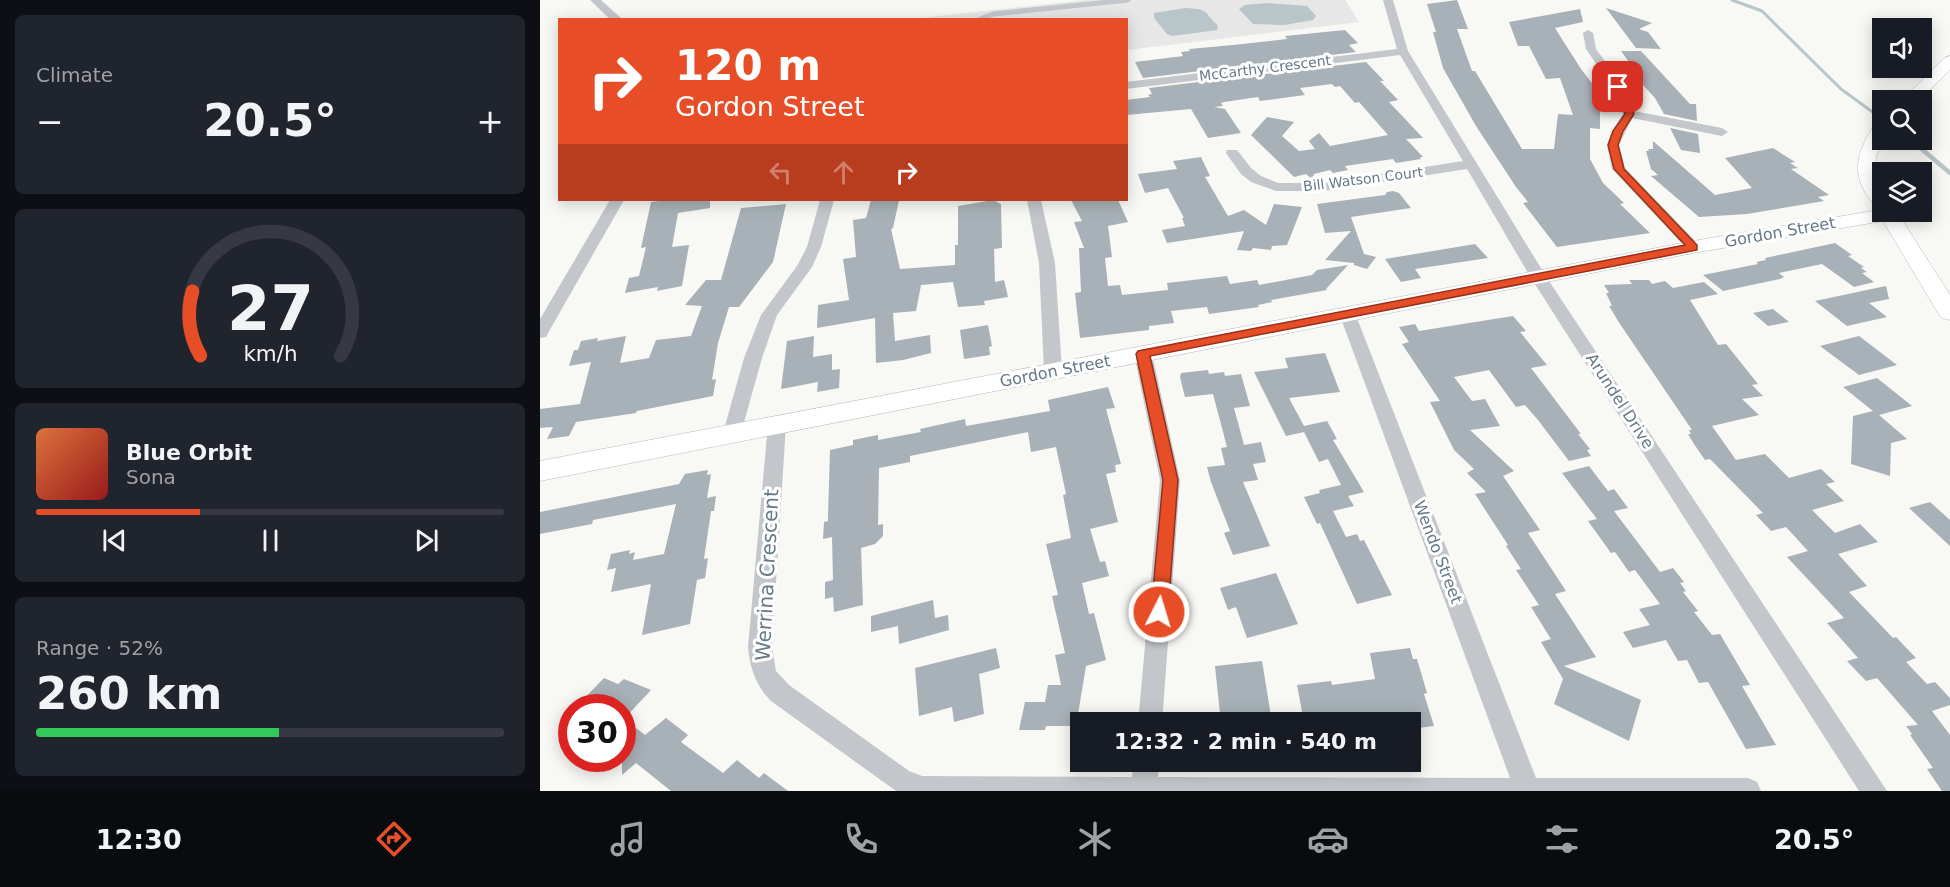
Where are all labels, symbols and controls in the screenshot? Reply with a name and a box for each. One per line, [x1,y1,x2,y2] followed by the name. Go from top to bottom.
[1872,18,1932,222] map controls
[1872,18,1932,78] button: sound
[675,41,821,90] text: 120 m
[576,42,654,120] icon: right
[1198,52,1332,84] street label: McCarthy Crescent
[1592,61,1643,112] pin
[36,63,113,87] text: Climate
[1601,70,1634,103] icon: arrive
[1872,90,1932,150] button: search
[675,91,864,122] text: Gordon Street
[203,94,337,147] text: 20.5°
[36,102,64,141] text: −
[476,102,504,141] text: +
[764,156,797,189] icon: left
[827,156,860,189] icon: ahead
[890,156,923,189] icon: right
[1872,162,1932,222] button: layers
[1302,164,1424,194] street label: Bill Watson Court
[1723,213,1837,251] street label: Gordon Street
[227,272,313,345] text: 27
[243,341,297,366] text: km/h
[1582,350,1658,452] street label: Arundel Drive
[998,351,1112,391] street label: Gordon Street
[126,440,252,465] text: Blue Orbit
[126,465,176,489] text: Sona
[751,488,783,662] street label: Werrina Crescent
[1410,498,1466,606] street label: Wendo Street
[98,524,131,557] icon: previous
[254,524,287,557] icon: pause
[410,524,443,557] icon: next
[1127,580,1191,644] position arrow
[36,636,163,660] text: Range · 52%
[36,667,222,720] text: 260 km
[558,694,636,772] speed limit sign: 30
[1114,729,1377,754] text: 12:32 · 2 min · 540 m
[373,818,415,860] icon: directions
[607,818,649,860] icon: music
[840,818,882,860] icon: phone
[1074,818,1116,860] icon: climate
[1307,818,1349,860] icon: car
[1541,818,1583,860] icon: filters
[96,824,182,855] text: 12:30
[1774,824,1854,855] text: 20.5°

